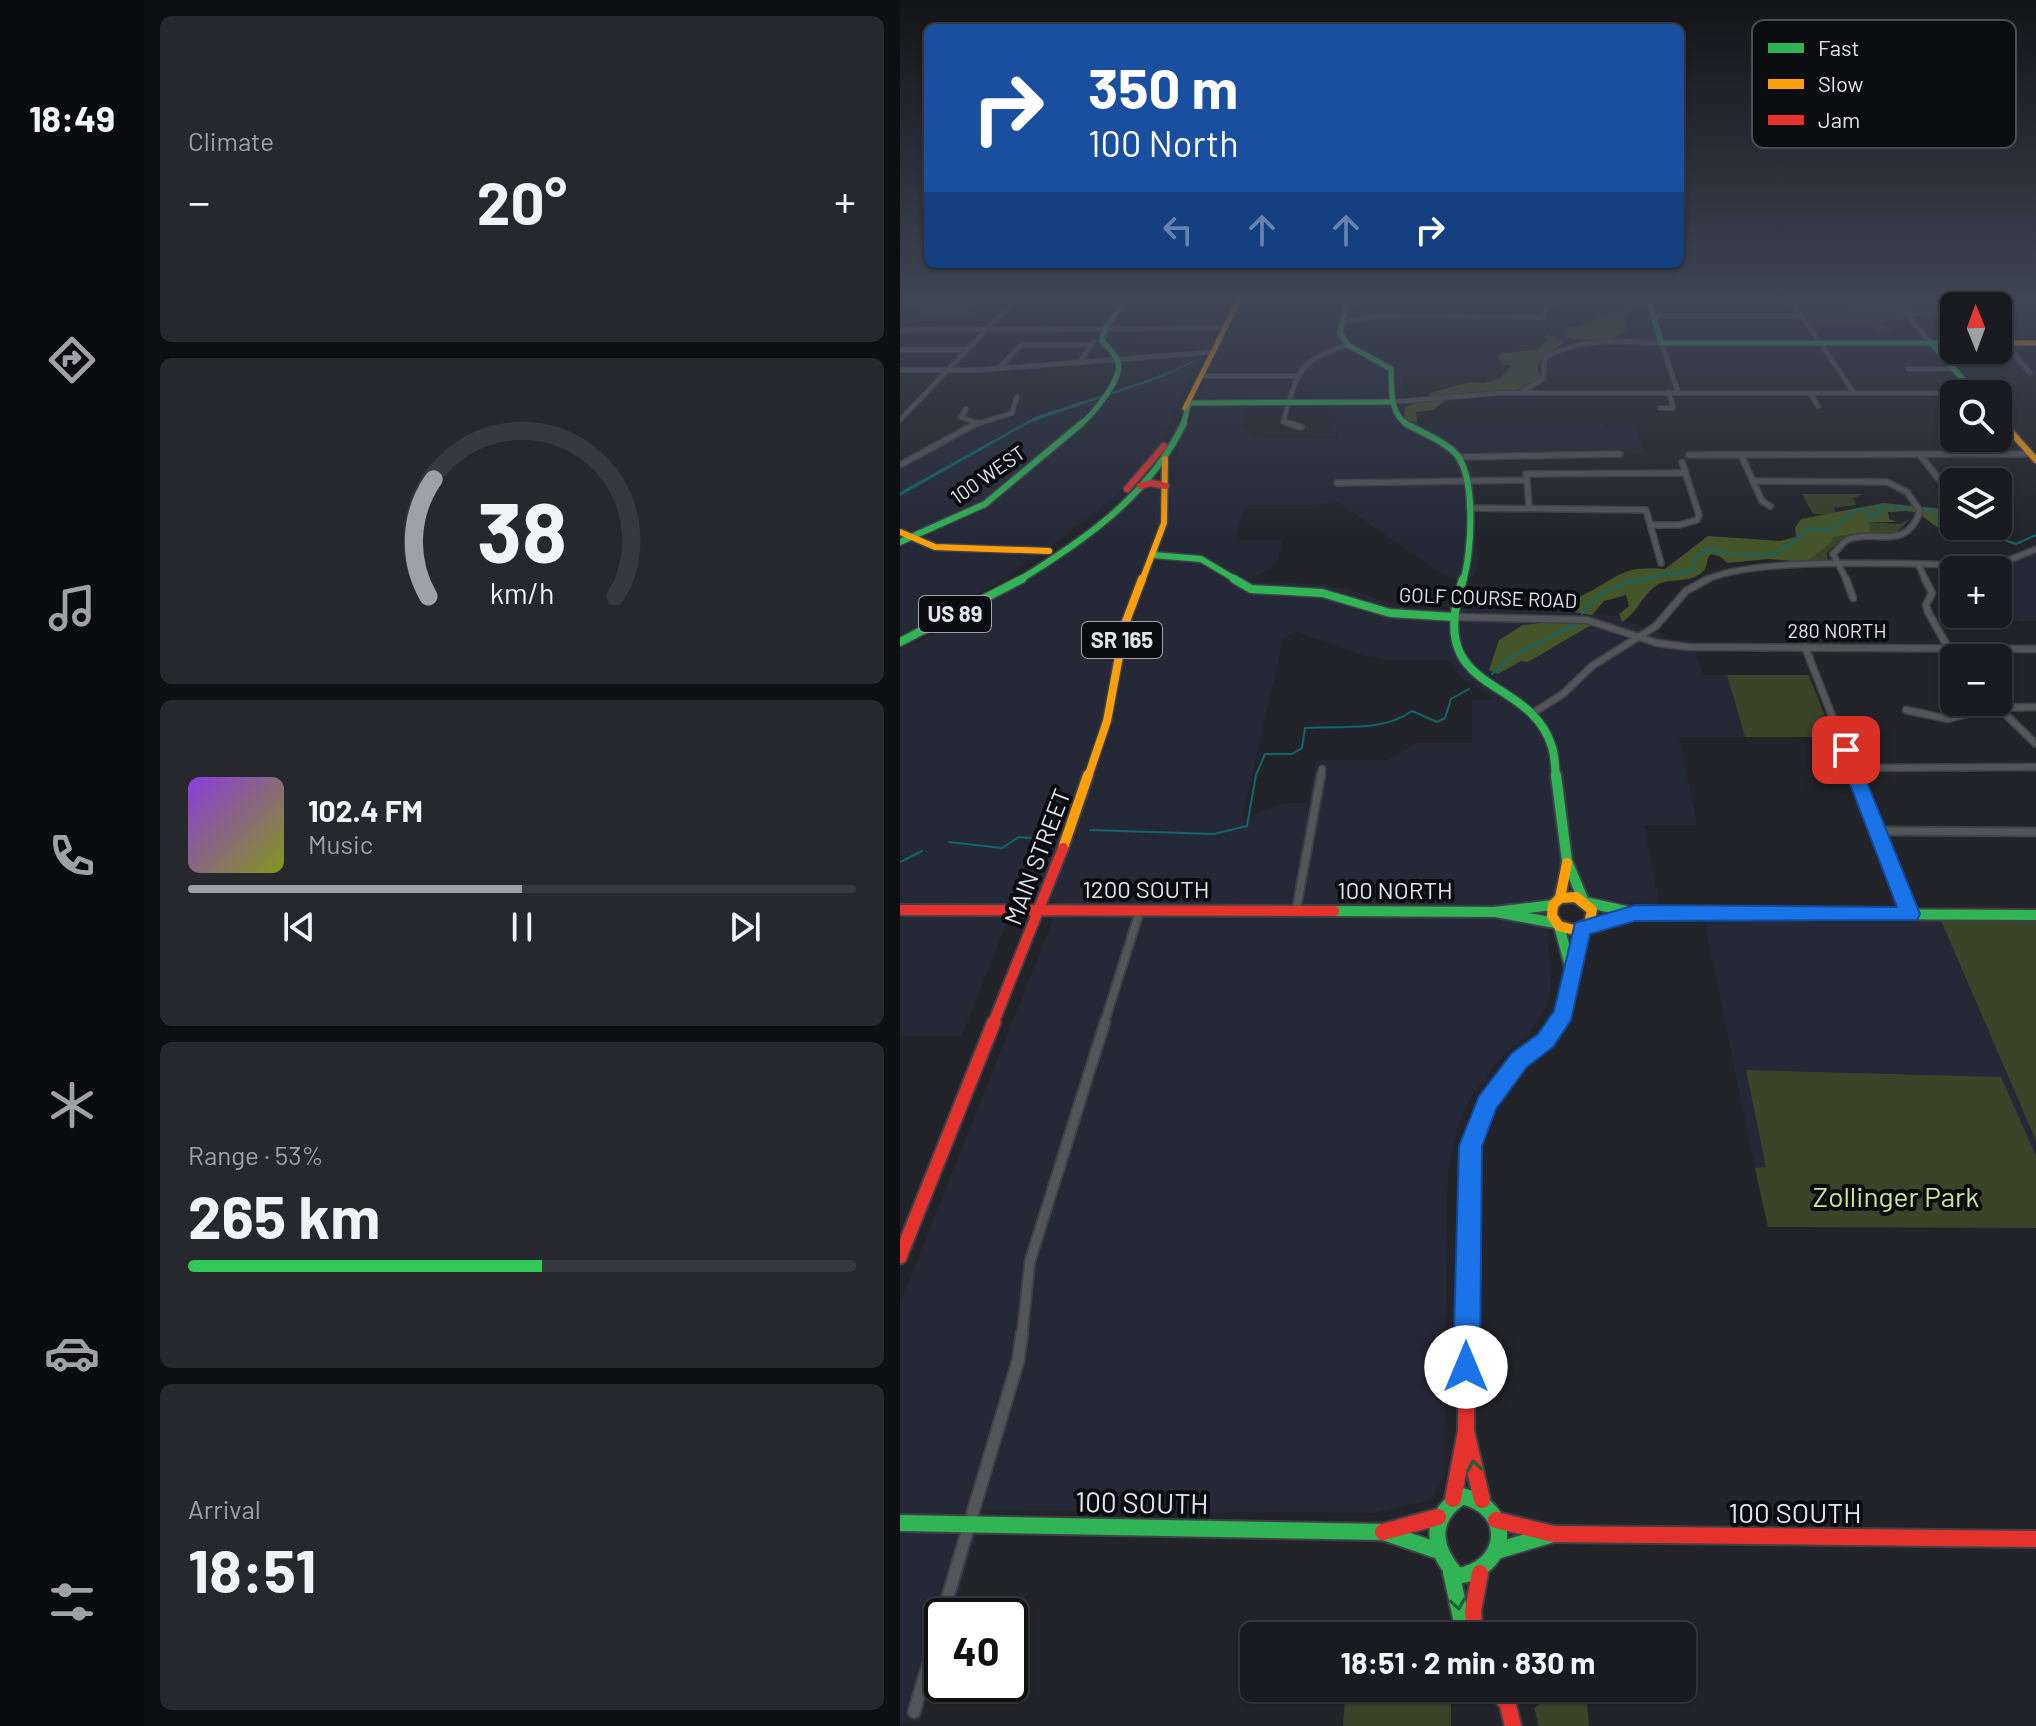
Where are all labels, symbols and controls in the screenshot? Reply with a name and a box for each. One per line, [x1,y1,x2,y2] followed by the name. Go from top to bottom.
[1752,20,2016,148] legend
[1818,34,1860,60] text: Fast
[1088,53,1238,120] text: 350 m
[956,56,1060,160] icon: right
[1818,70,1863,96] text: Slow
[29,96,115,139] text: 18:49
[1818,106,1860,132] text: Jam
[1088,121,1239,164] text: 100 North
[188,125,274,156] text: Climate
[477,165,567,237] text: 20°
[188,174,210,227] text: −
[834,174,856,227] text: +
[1156,208,1200,252] icon: left
[1240,208,1284,252] icon: ahead
[1324,208,1368,252] icon: ahead
[1408,208,1452,252] icon: right
[1940,292,2012,364] north arrow
[1940,292,2012,716] map controls
[44,332,100,388] icon: directions
[1940,380,2012,452] button: search
[945,440,1029,509] street label: 100 WEST
[1940,468,2012,540] button: layers
[477,480,567,580] text: 38
[1940,556,2012,628] button: +
[490,575,554,610] text: km/h
[44,580,100,636] icon: music
[1399,582,1577,612] street label: GOLF COURSE ROAD
[919,596,991,632] road number: US 89
[1787,618,1887,642] street label: 280 NORTH
[1082,622,1162,658] road number: SR 165
[1940,644,2012,716] button: −
[1812,716,1880,784] pin
[1824,728,1868,772] icon: arrive
[997,784,1076,929] street label: MAIN STREET
[308,792,423,828] text: 102.4 FM
[44,828,100,884] icon: phone
[308,828,373,859] text: Music
[1082,874,1210,903] street label: 1200 SOUTH
[1337,875,1453,904] street label: 100 NORTH
[277,905,321,949] icon: previous
[500,905,544,949] icon: pause
[723,905,767,949] icon: next
[44,1077,100,1133] icon: climate
[188,1139,324,1170] text: Range · 53%
[188,1179,380,1251] text: 265 km
[1813,1179,1979,1213] park label: Zollinger Park
[44,1325,100,1381] icon: car
[1424,1325,1508,1409] position arrow
[1467,1459,1484,1472] one-way arrow
[1075,1484,1209,1520] street label: 100 SOUTH
[188,1493,261,1524] text: Arrival
[1728,1495,1862,1529] street label: 100 SOUTH
[188,1533,316,1605] text: 18:51
[44,1574,100,1630] icon: filters
[1449,1597,1466,1611] one-way arrow
[924,1598,1028,1702] speed limit sign: 40
[1341,1644,1595,1680] text: 18:51 · 2 min · 830 m

